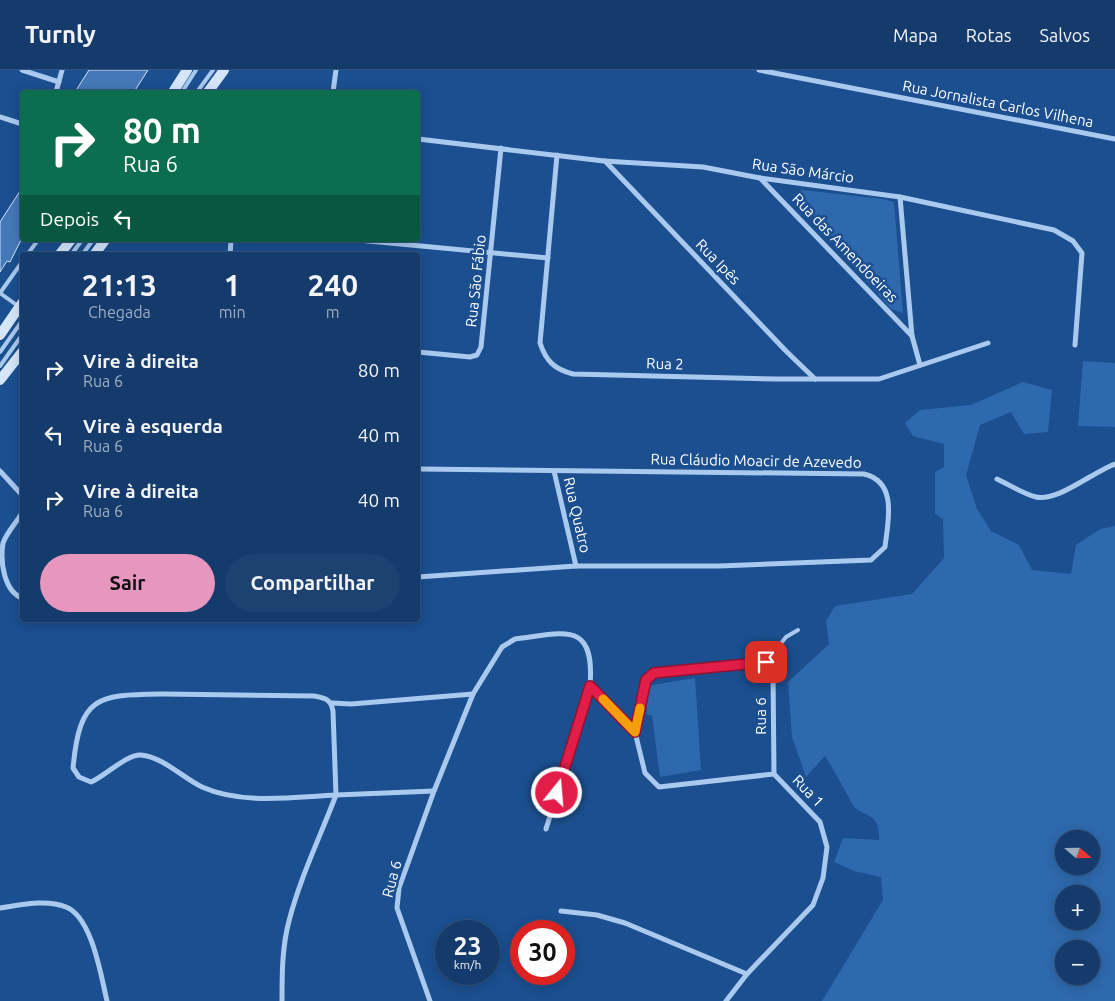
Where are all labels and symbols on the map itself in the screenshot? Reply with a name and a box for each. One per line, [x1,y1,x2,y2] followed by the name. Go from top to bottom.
[901,77,1095,130] street label: Rua Jornalista Carlos Vilhena
[751,155,855,186] street label: Rua São Márcio
[789,190,902,305] street label: Rua das Amendoeiras
[462,234,489,328] street label: Rua São Fábio
[693,235,744,288] street label: Rua Ipês
[646,354,684,373] street label: Rua 2
[650,450,862,471] street label: Rua Cláudio Moacir de Azevedo
[561,475,594,554] street label: Rua Quatro
[745,641,787,683] pin
[752,697,769,735] street label: Rua 6
[530,766,582,818] position arrow
[789,771,828,810] street label: Rua 1
[1055,830,1100,875] north arrow
[378,859,405,899] street label: Rua 6
[510,920,575,985] speed limit sign: 30

